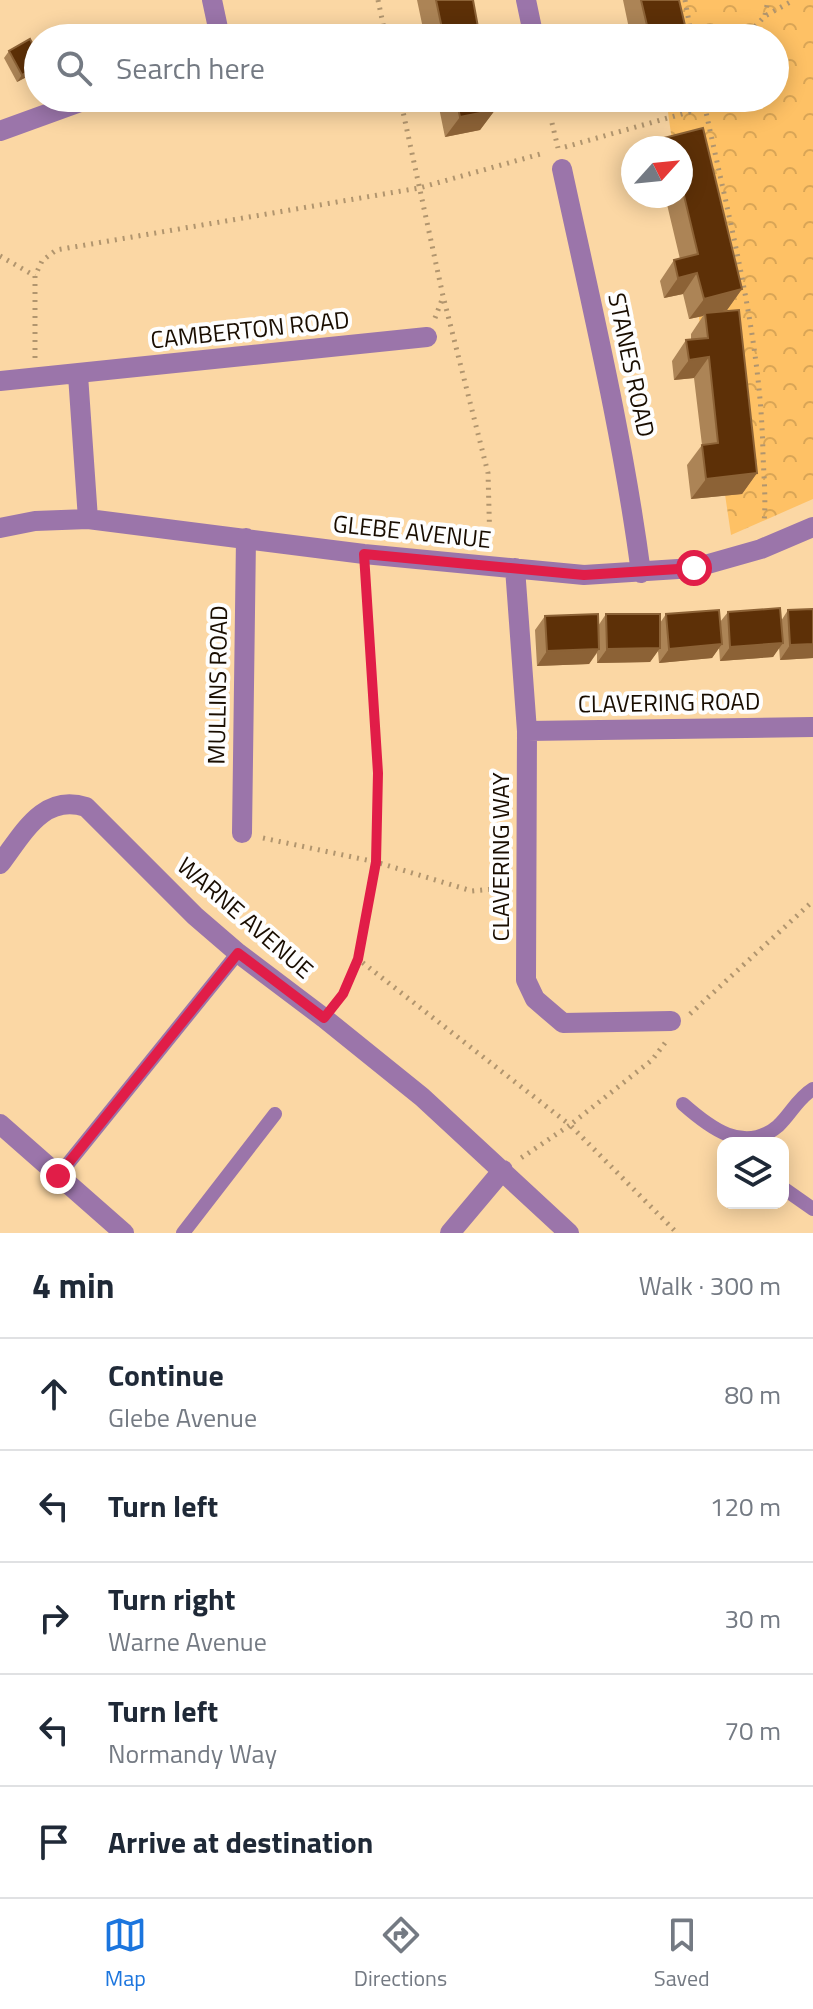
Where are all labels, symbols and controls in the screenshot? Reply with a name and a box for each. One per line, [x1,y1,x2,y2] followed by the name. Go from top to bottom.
[24,24,789,112] search box
[116,45,265,91] text: Search here
[52,46,96,90] icon: search
[621,136,693,208] north arrow
[599,289,665,440] street label: STANES ROAD
[149,301,351,357] street label: CAMBERTON ROAD
[331,505,493,557] street label: GLEBE AVENUE
[676,550,712,586] route start
[198,605,236,765] street label: MULLINS ROAD
[577,682,761,722] street label: CLAVERING ROAD
[482,772,518,942] street label: CLAVERING WAY
[170,848,322,987] street label: WARNE AVENUE
[717,1137,789,1209] map controls
[717,1137,789,1209] button: layers
[40,1158,76,1194] route end
[32,1259,115,1311] text: 4 min
[639,1266,781,1305] text: Walk · 300 m
[108,1352,224,1398] text: Continue
[32,1372,76,1416] icon: ahead
[724,1375,781,1414] text: 80 m
[108,1398,257,1437] text: Glebe Avenue
[108,1483,218,1529] text: Turn left
[32,1484,76,1528] icon: left
[710,1487,781,1526] text: 120 m
[108,1576,236,1622] text: Turn right
[32,1596,76,1640] icon: right
[724,1599,781,1638] text: 30 m
[108,1622,267,1661] text: Warne Avenue
[108,1688,218,1734] text: Turn left
[32,1708,76,1752] icon: left
[724,1711,781,1750] text: 70 m
[108,1734,277,1773] text: Normandy Way
[108,1819,373,1865] text: Arrive at destination
[32,1820,76,1864] icon: arrive
[103,1913,147,1995] tab: Map
[354,1913,447,1995] tab: Directions
[654,1913,710,1995] tab: Saved

